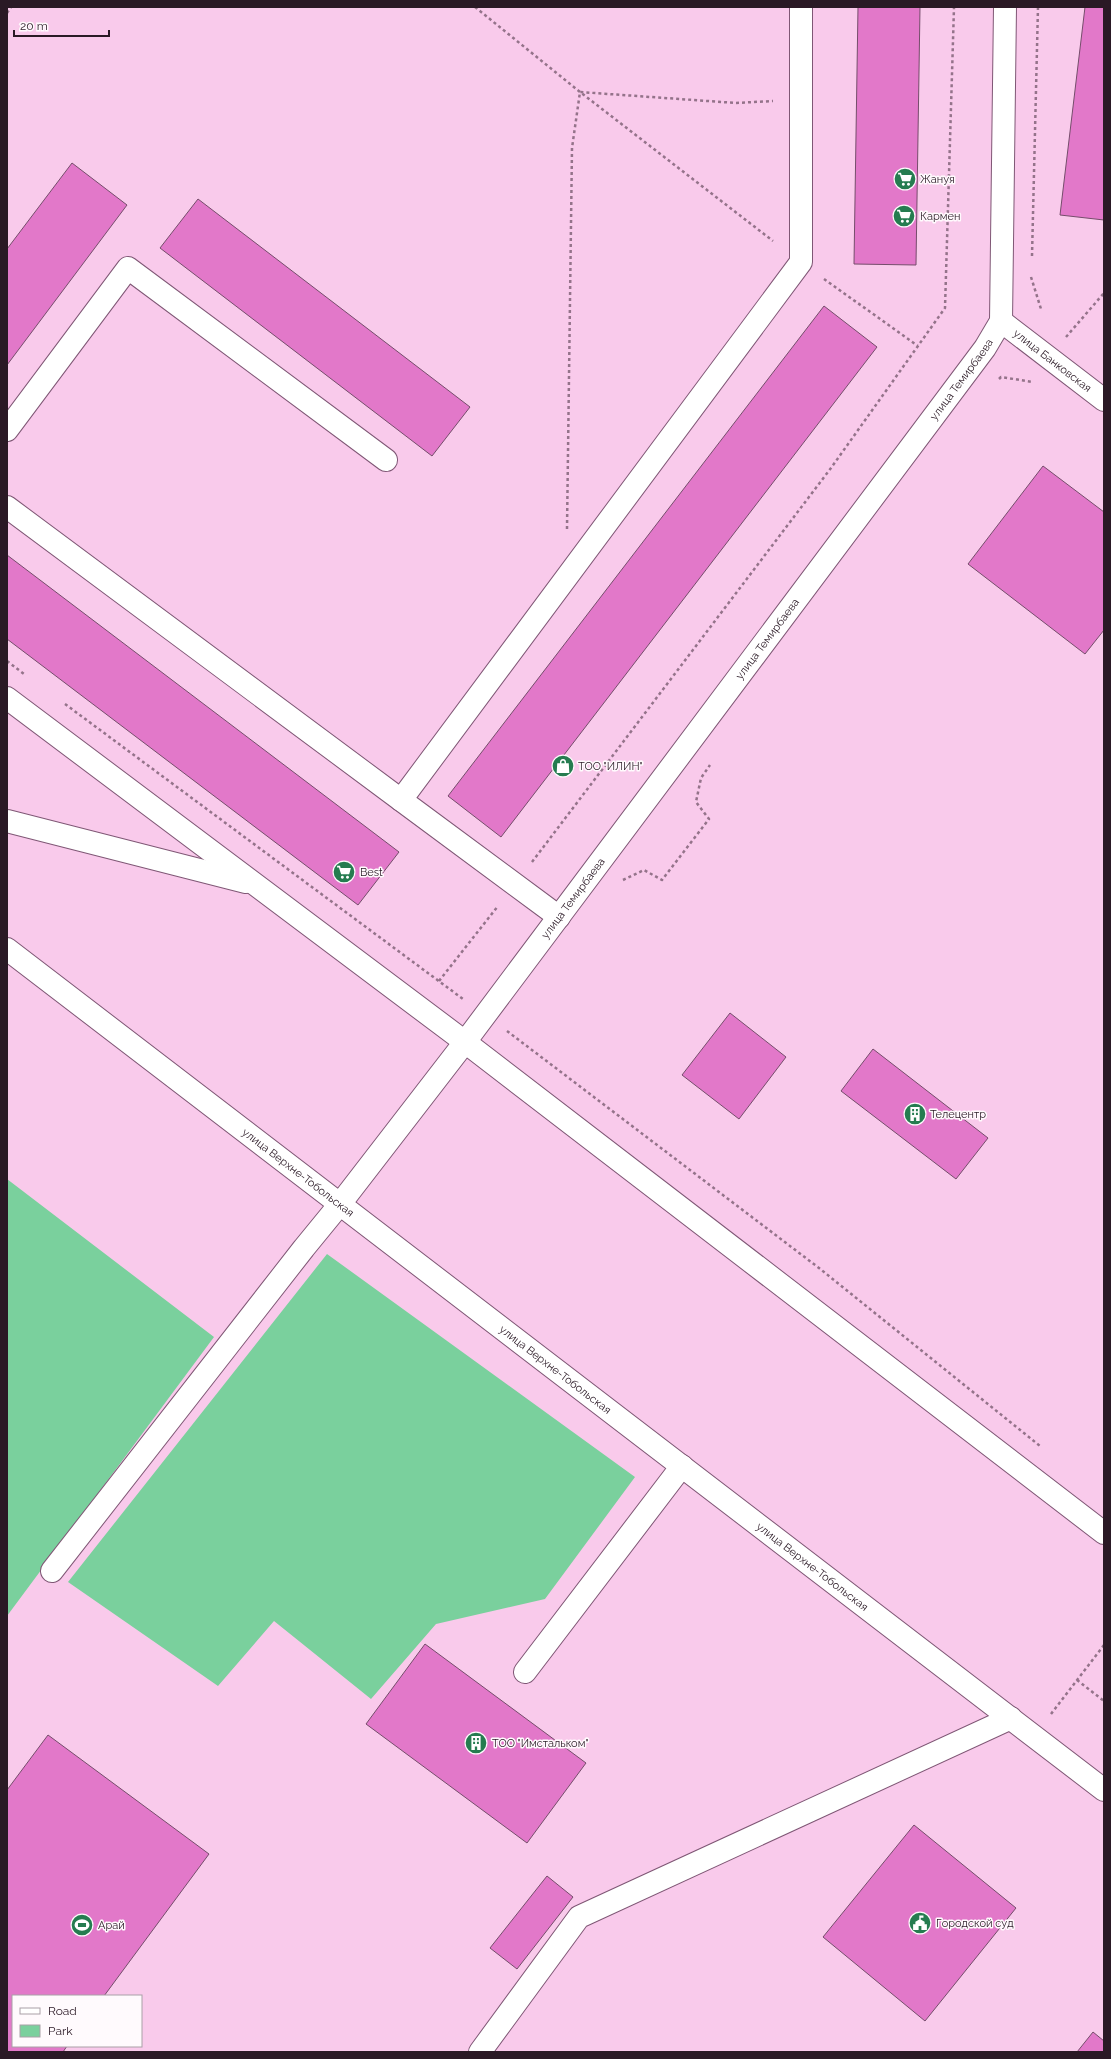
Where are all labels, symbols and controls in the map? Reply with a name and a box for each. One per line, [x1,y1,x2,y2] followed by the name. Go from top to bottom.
[14,12,109,38] scale bar
[20,19,48,33] text: 20 m
[892,166,918,192] supermarket icon: Жануя
[920,173,955,186] place label: Жануя
[891,203,917,229] supermarket icon: Кармен
[920,210,960,223] place label: Кармен
[1011,327,1094,395] street label: улица Банковская
[927,337,996,423] street label: улица Темирбаева
[733,596,802,682] street label: улица Темирбаева
[550,753,576,779] shop icon: ТОО "ИЛИН"
[578,760,643,773] place label: ТОО "ИЛИН"
[539,855,608,941] street label: улица Темирбаева
[331,859,357,885] supermarket icon: Best
[360,866,383,879] place label: Best
[902,1101,928,1127] building icon: Телецентр
[930,1108,986,1121] place label: Телецентр
[240,1126,356,1220] street label: улица Верхне-Тобольская
[497,1323,614,1417] street label: улица Верхне-Тобольская
[754,1520,871,1614] street label: улица Верхне-Тобольская
[463,1730,489,1756] building icon: ТОО "Имстальком"
[492,1737,589,1750] place label: ТОО "Имстальком"
[907,1910,933,1936] public building icon: Городской суд
[69,1912,95,1938] sports icon: Арай
[936,1917,1014,1930] place label: Городской суд
[98,1919,125,1932] place label: Арай
[12,1995,142,2047] legend
[48,2004,77,2018] text: Road
[48,2024,73,2038] text: Park

